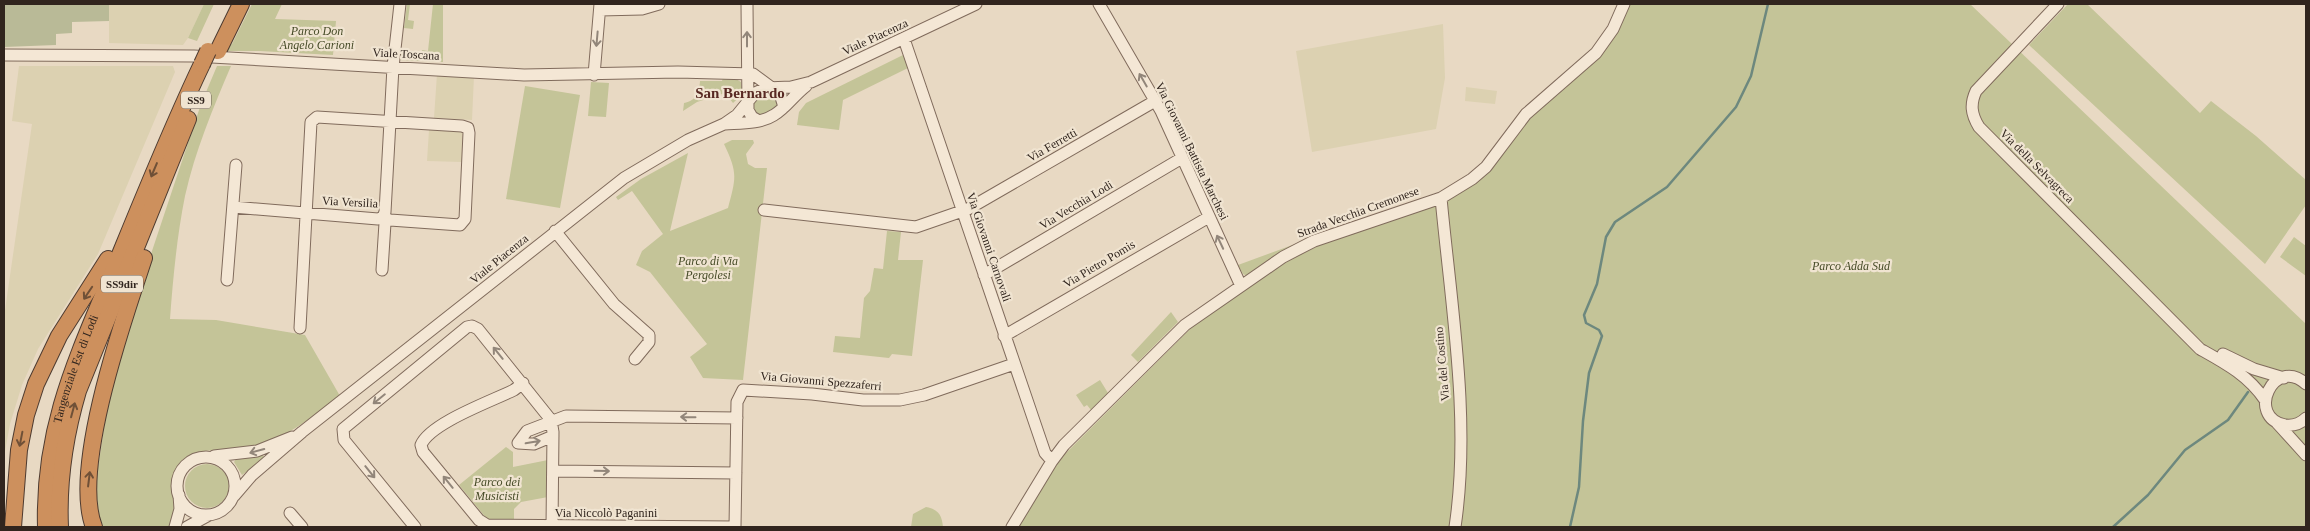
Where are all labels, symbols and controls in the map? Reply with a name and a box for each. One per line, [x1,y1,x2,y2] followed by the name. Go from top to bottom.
[840,15,911,58] street label: Viale Piacenza
[279,24,354,52] park label: Parco Don Angelo Carioni
[592,31,602,47] one-way arrow
[742,31,752,47] one-way arrow
[372,45,441,63] street label: Viale Toscana
[1137,73,1147,87] one-way arrow
[1152,80,1232,223] street label: Via Giovanni Battista Marchesi
[695,85,785,101] district label: San Bernardo
[181,92,211,108] road number: SS9
[1025,125,1080,165] street label: Via Ferretti
[1997,126,2077,206] street label: Via della Selvagreca
[149,162,159,177] one-way arrow
[1037,177,1116,232] street label: Via Vecchia Lodi
[1295,183,1421,241] street label: Strada Vecchia Cremonese
[964,191,1014,304] street label: Via Giovanni Carnovali
[322,194,379,210] street label: Via Versilia
[467,231,531,287] street label: Viale Piacenza
[1215,235,1225,250] one-way arrow
[1061,237,1138,291] street label: Via Pietro Pomis
[677,254,738,282] park label: Parco di Via Pergolesi
[1811,259,1891,273] park label: Parco Adda Sud
[101,276,143,292] road number: SS9dir
[83,285,93,299] one-way arrow
[50,312,101,425] street label: Tangenziale Est di Lodi
[1432,326,1452,402] street label: Via del Costino
[493,347,504,360] one-way arrow
[760,369,883,393] street label: Via Giovanni Spezzaferri
[373,393,386,404] one-way arrow
[69,402,78,418] one-way arrow
[680,412,696,422] one-way arrow
[16,431,25,447] one-way arrow
[525,437,541,447] one-way arrow
[250,446,266,456] one-way arrow
[364,465,375,478] one-way arrow
[593,466,609,476] one-way arrow
[84,472,94,488] one-way arrow
[473,475,520,503] park label: Parco dei Musicisti
[443,476,454,489] one-way arrow
[555,506,658,520] street label: Via Niccolò Paganini

